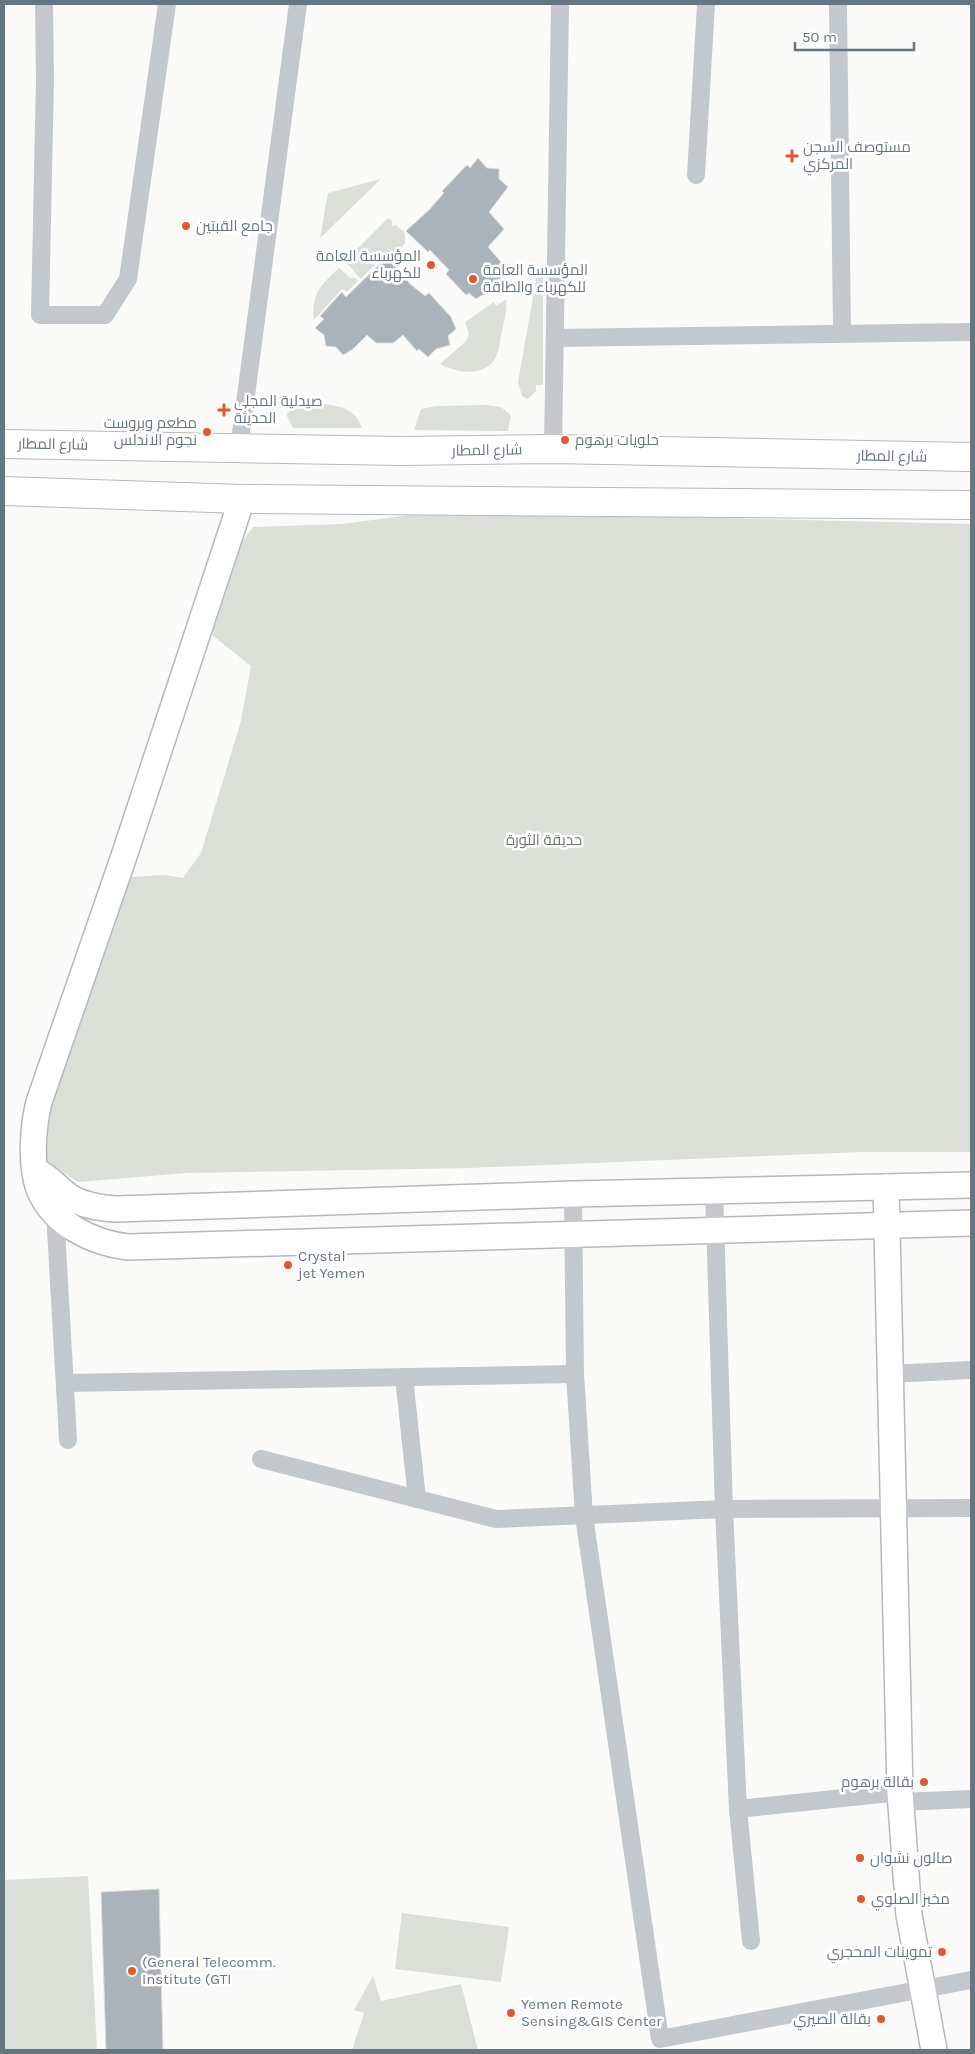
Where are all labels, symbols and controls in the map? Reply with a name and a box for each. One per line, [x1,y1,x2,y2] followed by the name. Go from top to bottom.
[795,20,914,52] scale bar
[802,28,837,46] text: 50 m
[803,138,911,176] place label: مستوصف السجن المركزي
[785,149,799,163] marker: مستوصف السجن المركزي
[196,217,273,237] place label: جامع القبتين
[180,220,192,232] marker: جامع القبتين
[316,247,421,283] place label: المؤسسة العامة للكهرباء
[425,259,437,271] marker: المؤسسة العامة للكهرباء
[483,261,588,297] place label: المؤسسة العامة للكهرباء والطاقة
[467,273,479,285] marker: المؤسسة العامة للكهرباء والطاقة
[234,392,323,427] place label: صيدلية المجلي الحديثة
[218,404,230,416] marker: صيدلية المجلي الحديثة
[104,414,197,450] place label: مطعم وبروست نجوم الاندلس
[201,426,213,438] marker: مطعم وبروست نجوم الاندلس
[575,431,659,450] place label: حلويات برهوم
[17,434,88,456] street label: شارع المطار
[559,434,571,446] marker: حلويات برهوم
[451,440,522,462] street label: شارع المطار
[856,446,927,468] street label: شارع المطار
[506,831,582,849] park label: حديقة الثورة
[296,1247,365,1282] place label: Crystal jet Yemen
[282,1259,294,1271] marker: Crystal jet Yemen
[841,1773,914,1792] place label: بقالة برهوم
[918,1776,930,1788] marker: بقالة برهوم
[870,1849,953,1868] place label: صالون نشوان
[854,1852,866,1864] marker: صالون نشوان
[871,1890,950,1911] place label: مخبز الصلوي
[855,1893,867,1905] marker: مخبز الصلوي
[827,1943,932,1964] place label: تموينات المحجري
[936,1946,948,1958] marker: تموينات المحجري
[142,1953,276,1988] place label: (General Telecomm. Institute (GTI
[126,1965,138,1977] marker: (General Telecomm. Institute (GTI
[521,1995,662,2030] place label: Yemen Remote Sensing&GIS Center
[505,2007,517,2019] marker: Yemen Remote Sensing&GIS Center
[793,2010,871,2031] place label: بقالة الصيري
[875,2013,887,2025] marker: بقالة الصيري

